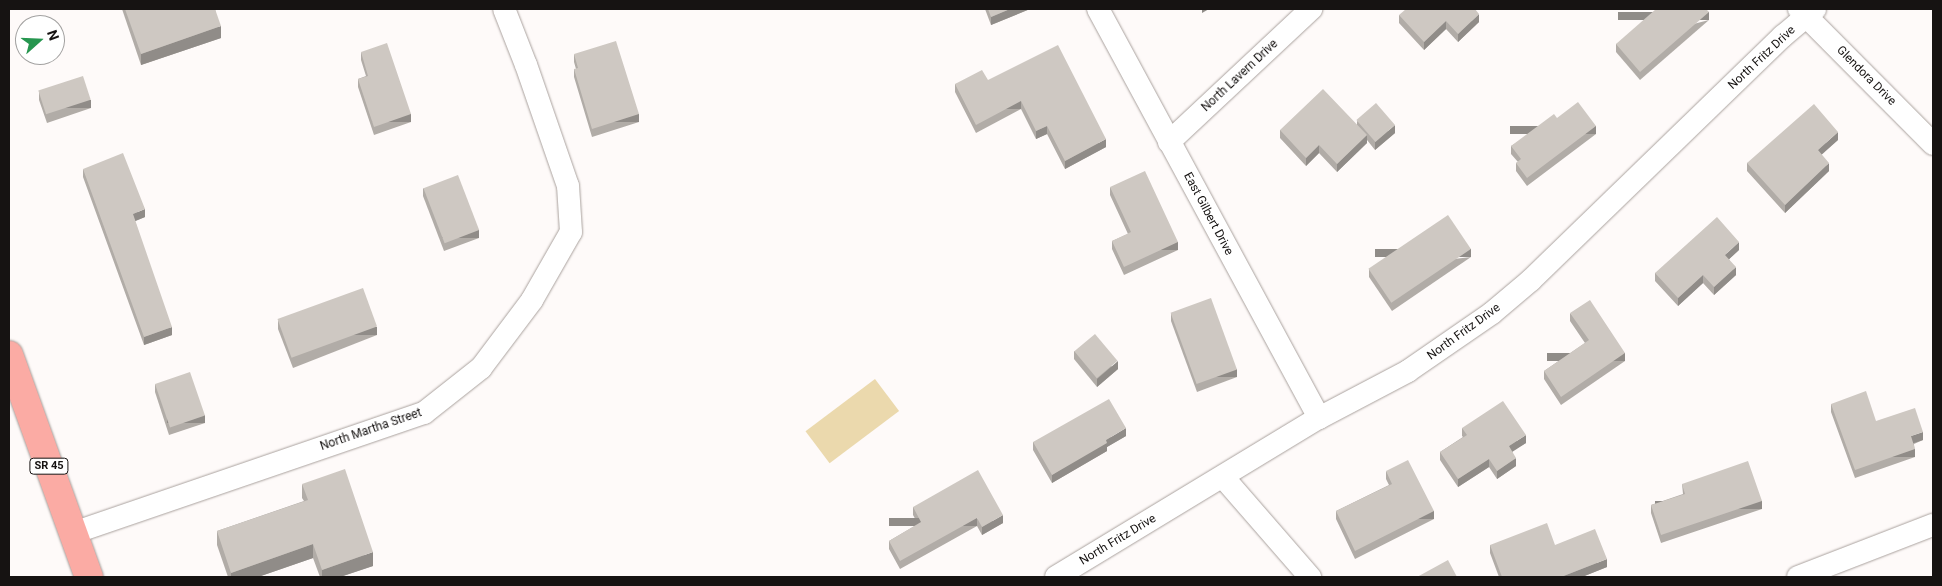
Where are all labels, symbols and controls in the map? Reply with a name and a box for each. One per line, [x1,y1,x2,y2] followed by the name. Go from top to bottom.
[15,15,65,65] north arrow
[1725,23,1799,93] street label: North Fritz Drive
[44,28,62,43] text: N
[1199,37,1281,115] street label: North Lavern Drive
[1833,43,1899,109] street label: Glendora Drive
[1180,170,1236,258] street label: East Gilbert Drive
[1425,301,1503,363] street label: North Fritz Drive
[318,406,424,454] street label: North Martha Street
[29,458,69,474] road number: SR 45
[1077,512,1159,568] street label: North Fritz Drive

